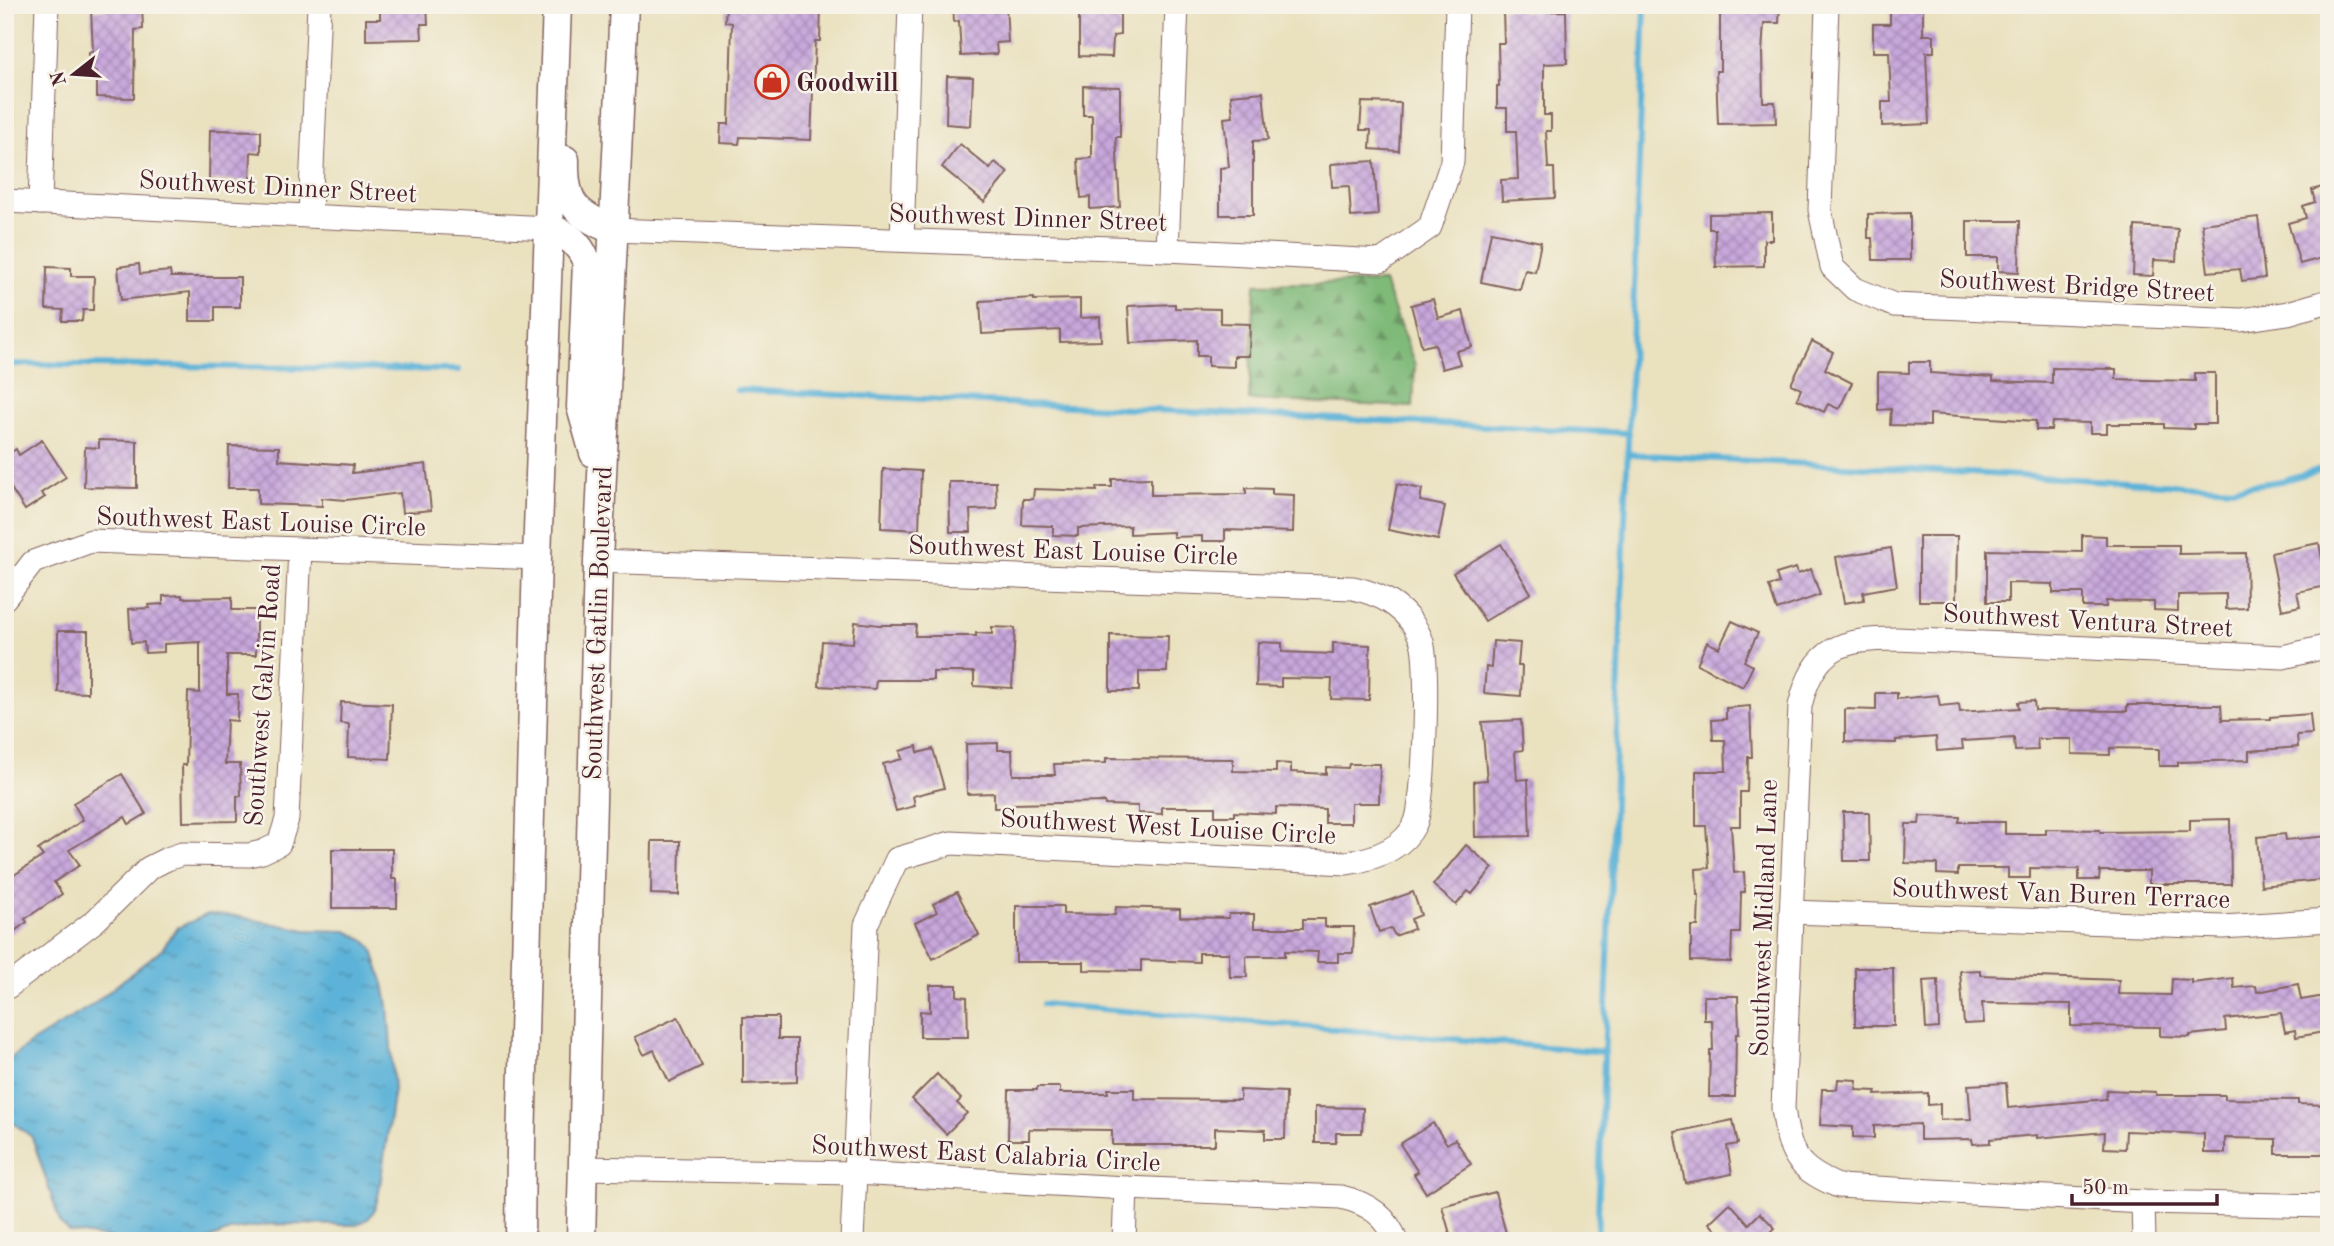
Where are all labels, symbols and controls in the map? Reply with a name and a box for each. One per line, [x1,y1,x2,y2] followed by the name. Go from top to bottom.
[38,38,108,108] north arrow
[753,63,791,101] shop icon: Goodwill
[49,68,71,88] text: N
[796,71,899,97] place label: Goodwill
[138,168,418,208] street label: Southwest Dinner Street
[888,201,1168,237] street label: Southwest Dinner Street
[1938,267,2215,307] street label: Southwest Bridge Street
[581,465,617,781] street label: Southwest Gatlin Boulevard
[95,504,426,542] street label: Southwest East Louise Circle
[907,533,1238,571] street label: Southwest East Louise Circle
[242,563,286,827] street label: Southwest Galvin Road
[1942,601,2234,643] street label: Southwest Ventura Street
[1747,779,1783,1057] street label: Southwest Midland Lane
[999,806,1337,850] street label: Southwest West Louise Circle
[1891,876,2231,914] street label: Southwest Van Buren Terrace
[811,1133,1161,1177] street label: Southwest East Calabria Circle
[2072,1162,2217,1206] scale bar
[2082,1178,2129,1199] text: 50 m

